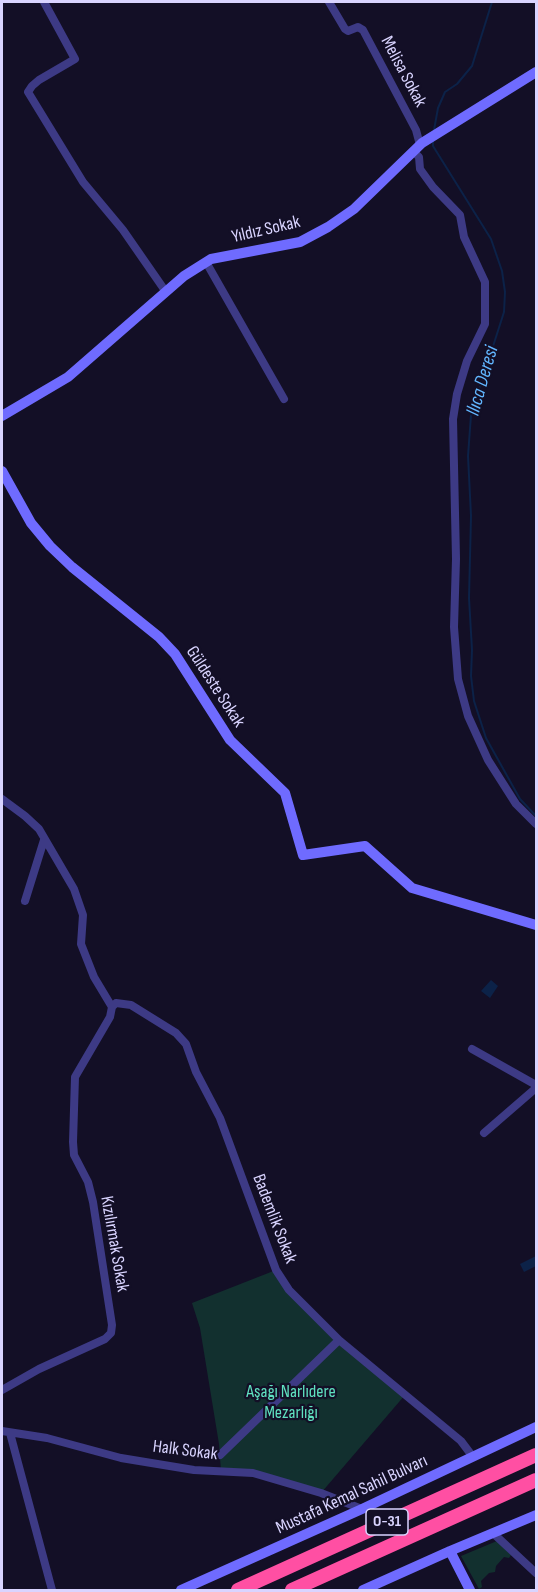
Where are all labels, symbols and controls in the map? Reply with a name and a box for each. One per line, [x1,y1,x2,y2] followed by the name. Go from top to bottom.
[375,33,431,111] street label: Melisa Sokak
[230,212,302,248] street label: Yıldız Sokak
[462,343,504,419] water label: Ilıca Deresi
[181,642,249,732] street label: Güldeste Sokak
[247,1171,301,1267] street label: Bademlik Sokak
[95,1194,133,1294] street label: Kızılırmak Sokak
[246,1381,336,1424] park label: Aşağı Narlıdere Mezarlığı
[151,1436,219,1466] street label: Halk Sokak
[273,1450,431,1540] street label: Mustafa Kemal Sahil Bulvarı
[366,1509,408,1535] road number: O-31

